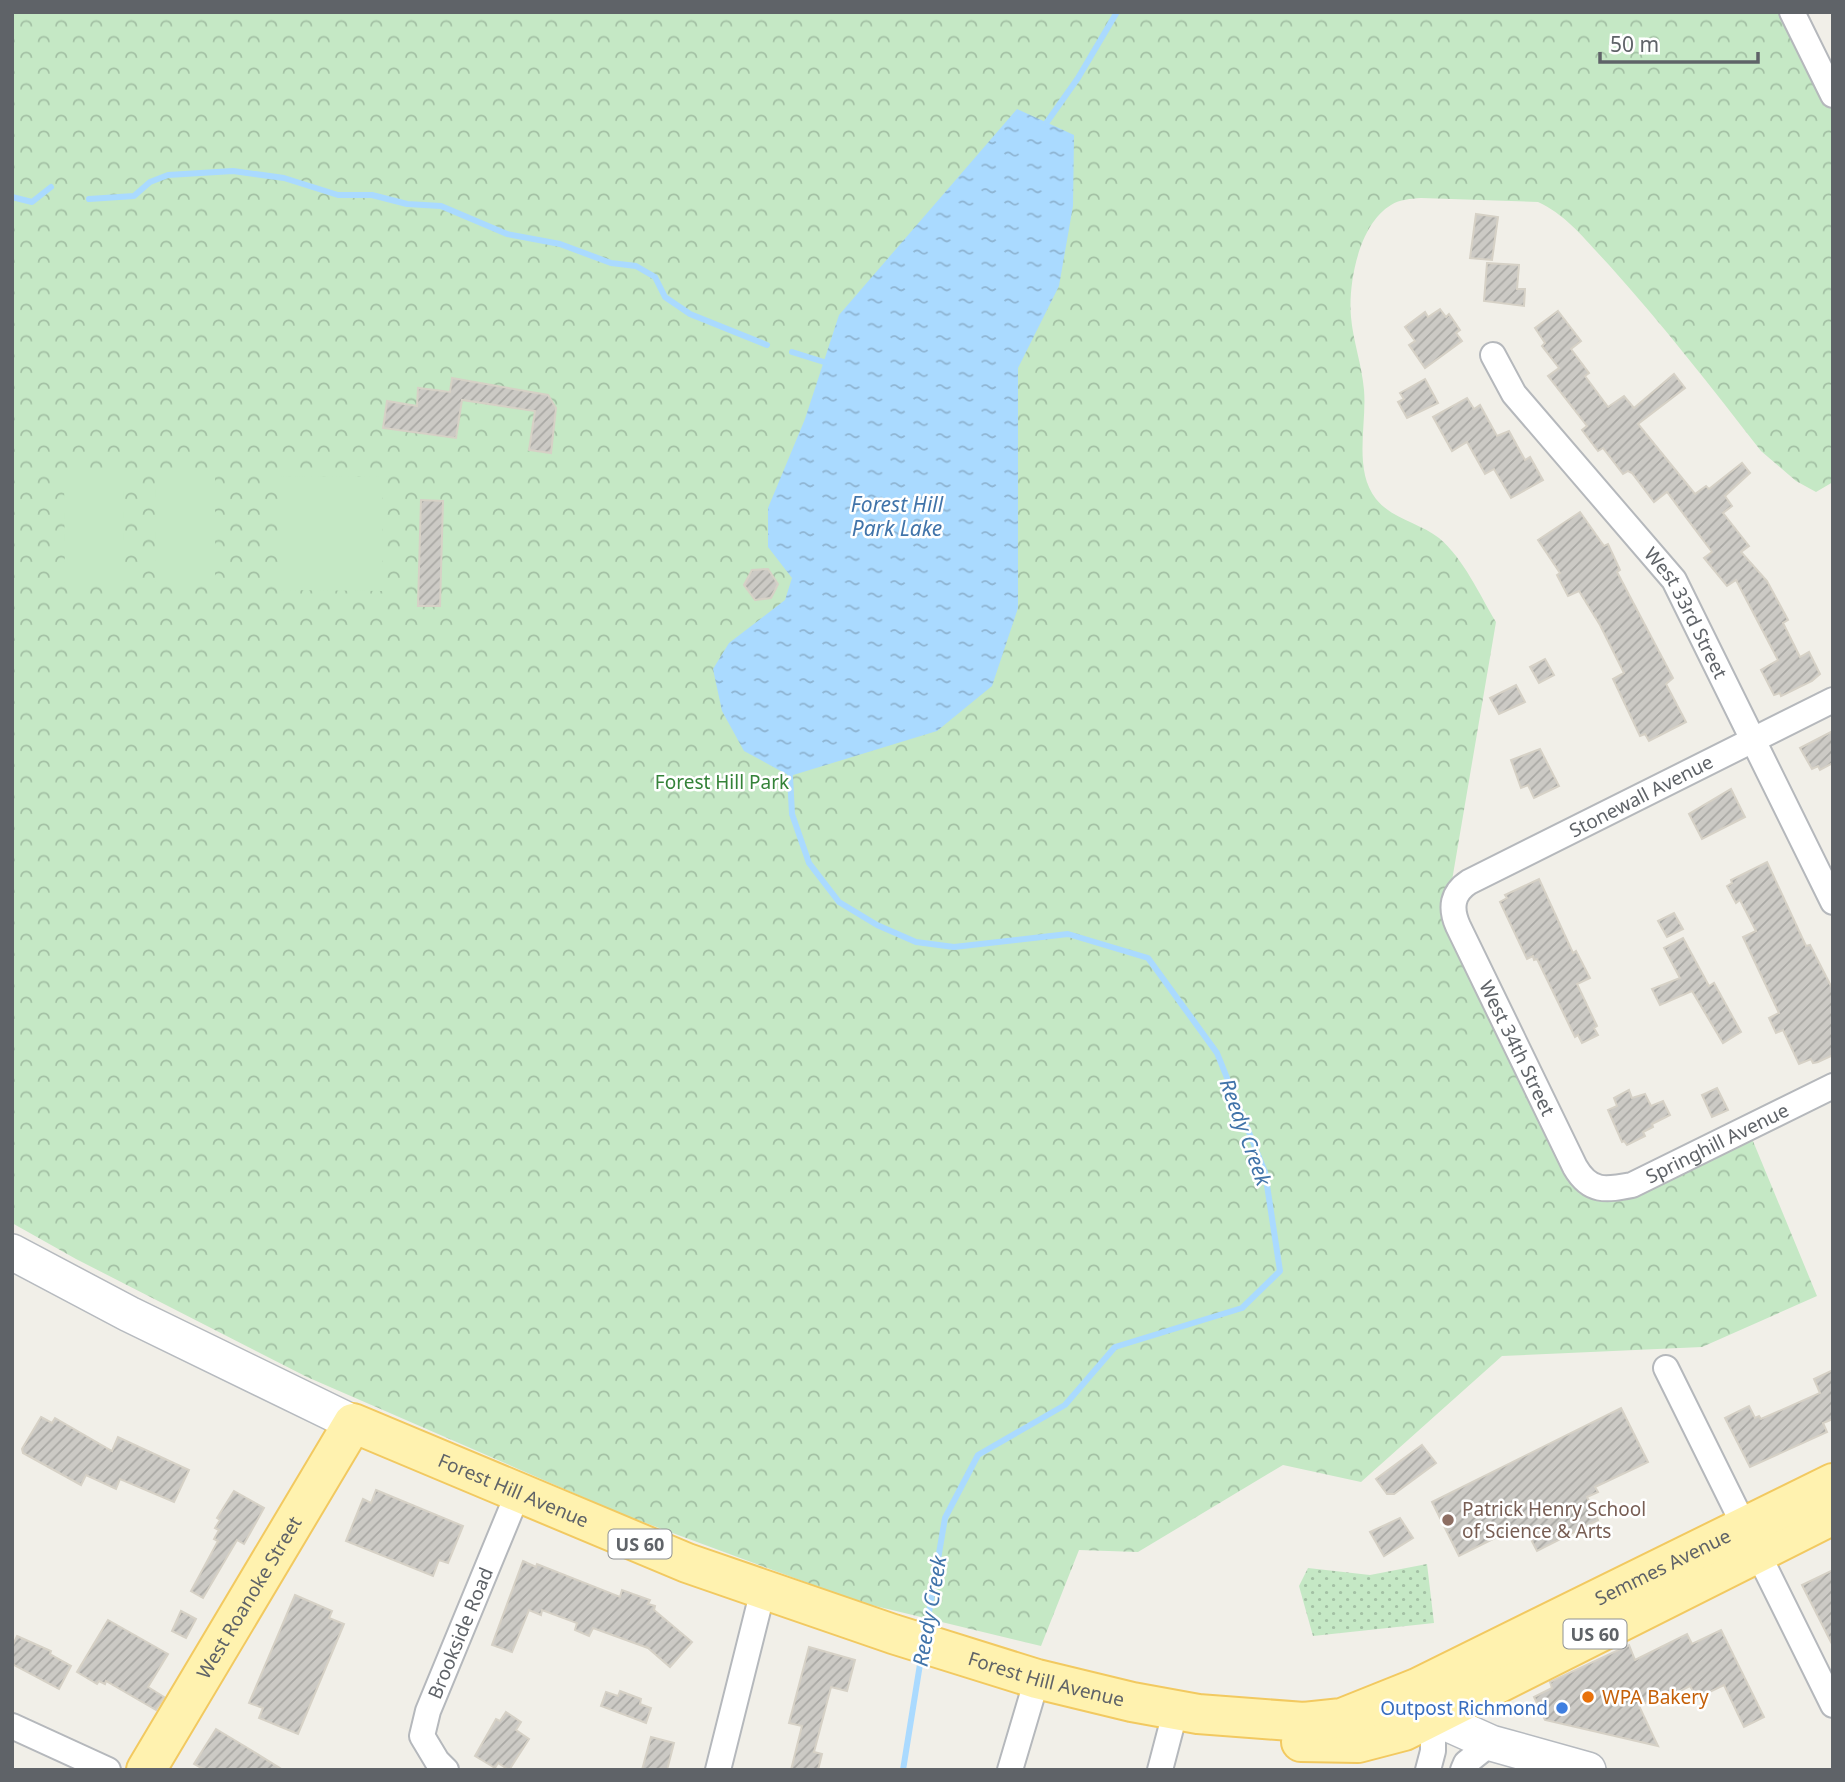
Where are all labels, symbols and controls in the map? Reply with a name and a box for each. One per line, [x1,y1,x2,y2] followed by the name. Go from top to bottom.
[1600,21,1758,65] scale bar
[1610,30,1659,58] text: 50 m
[851,490,944,542] water label: Forest Hill Park Lake
[1638,542,1734,683] street label: West 33rd Street
[1565,749,1717,843] street label: Stonewall Avenue
[655,769,789,795] park label: Forest Hill Park
[1473,976,1561,1120] street label: West 34th Street
[1214,1075,1279,1191] water label: Reedy Creek
[1641,1097,1793,1189] street label: Springhill Avenue
[434,1447,593,1533] street label: Forest Hill Avenue
[1462,1496,1646,1544] place label: Patrick Henry School of Science & Arts
[190,1511,308,1684] street label: West Roanoke Street
[1440,1512,1456,1528] marker: Patrick Henry School of Science & Arts
[1590,1523,1735,1611] street label: Semmes Avenue
[608,1530,672,1559] road number: US 60
[905,1552,953,1669] water label: Reedy Creek
[421,1563,499,1703] street label: Brookside Road
[1564,1619,1626,1648] road number: US 60
[965,1645,1127,1713] street label: Forest Hill Avenue
[1602,1684,1709,1710] place label: WPA Bakery
[1580,1689,1596,1705] marker: WPA Bakery
[1380,1695,1548,1721] place label: Outpost Richmond
[1554,1700,1570,1716] marker: Outpost Richmond

